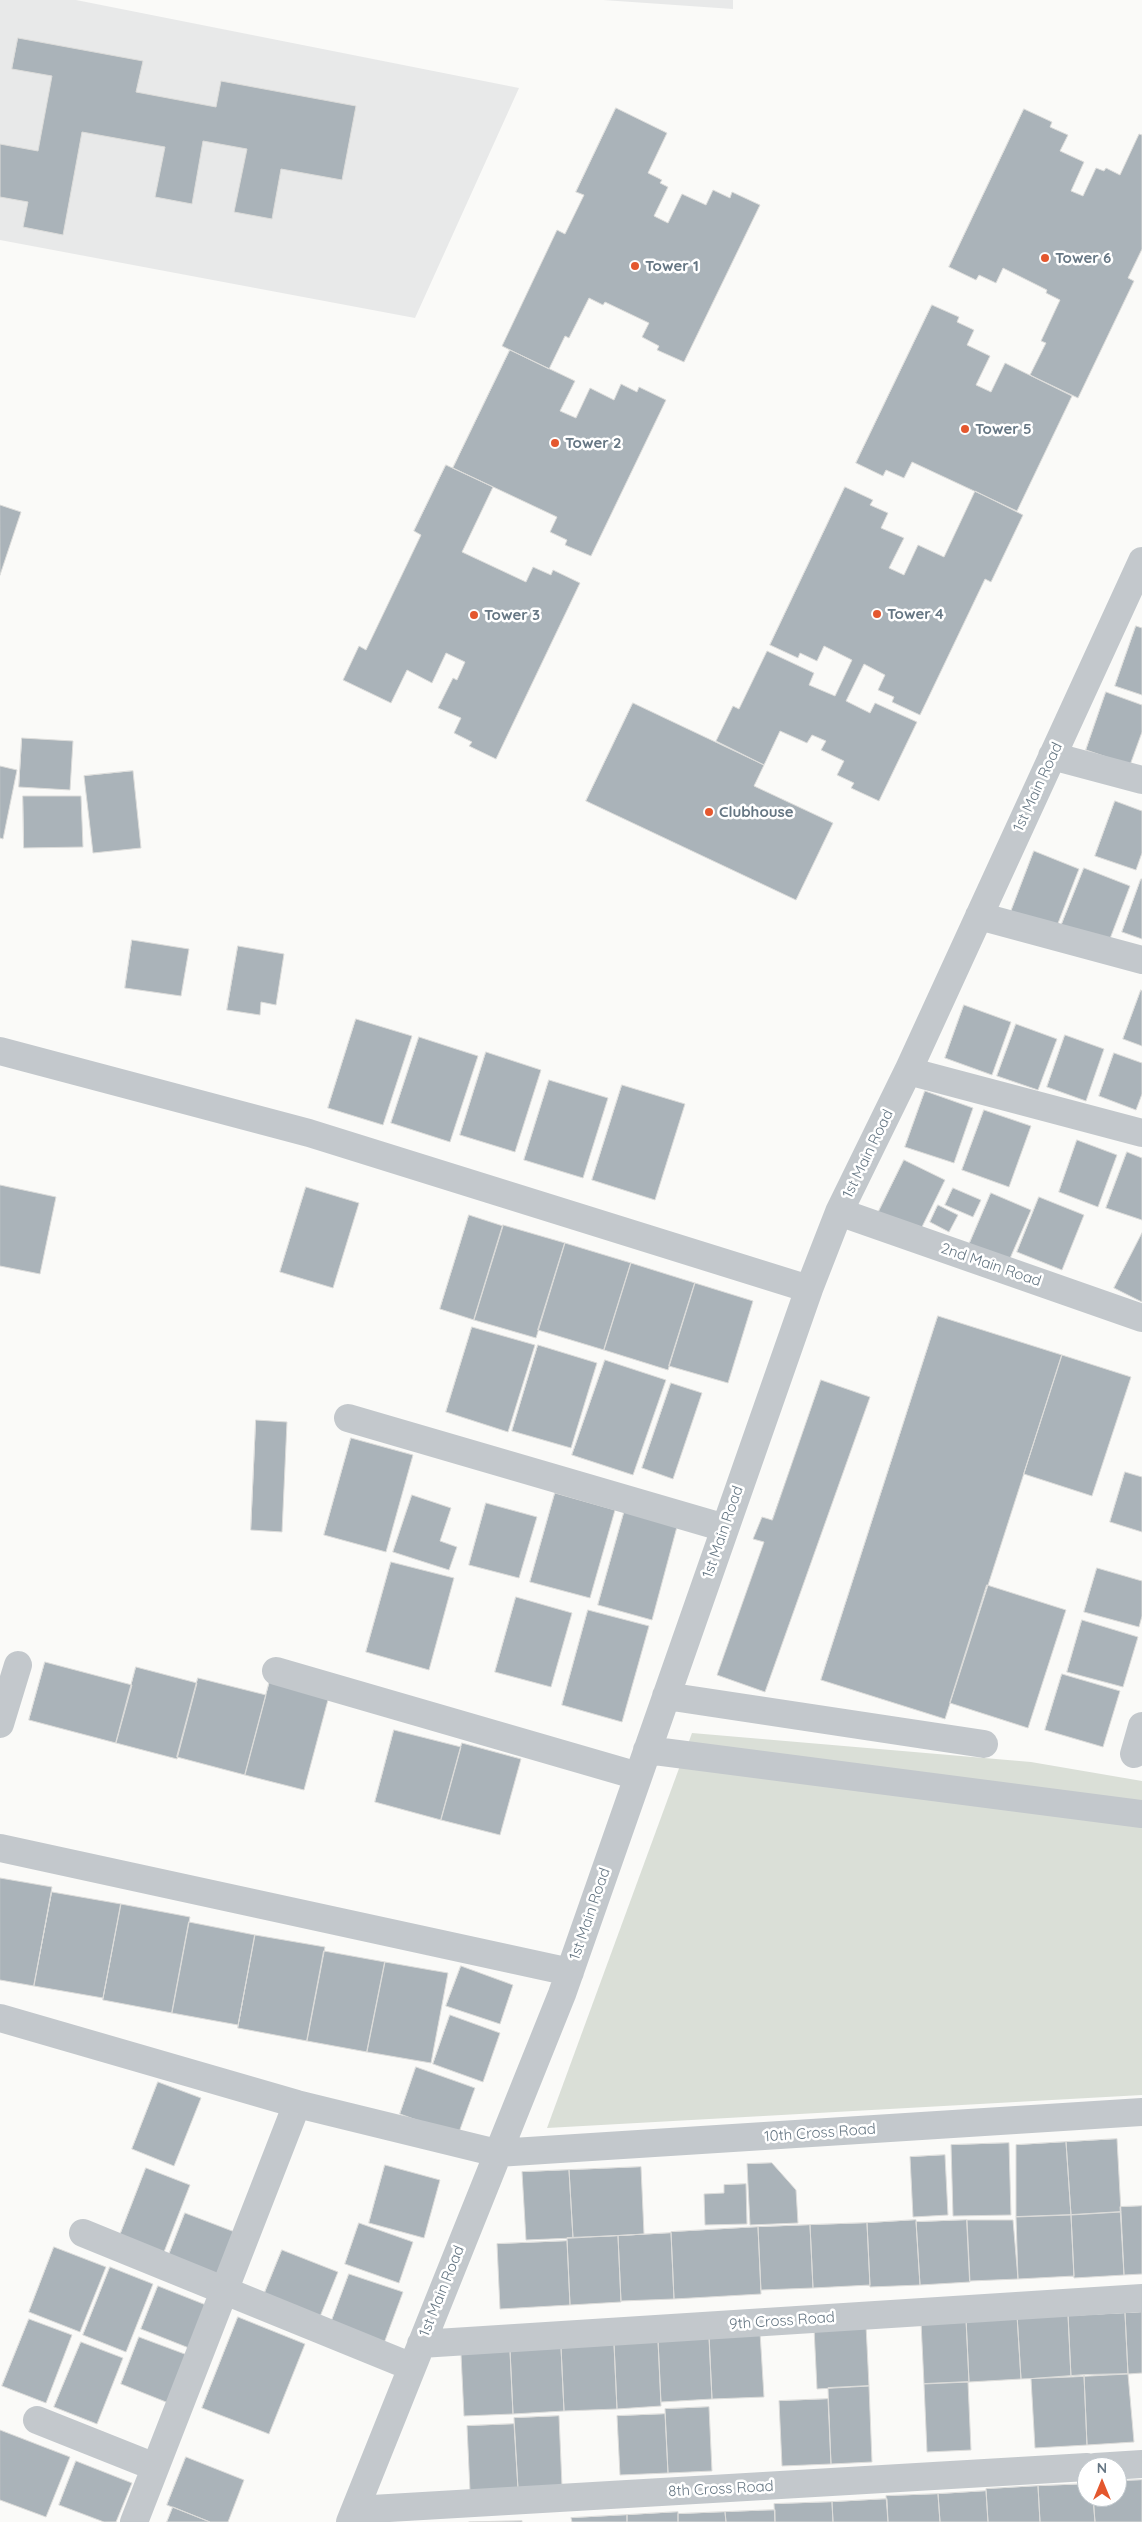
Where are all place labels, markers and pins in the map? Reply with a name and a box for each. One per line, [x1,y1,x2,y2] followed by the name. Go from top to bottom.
[1055,249,1111,267] place label: Tower 6
[1039,252,1051,264] marker: Tower 6
[645,257,699,275] place label: Tower 1
[629,260,641,272] marker: Tower 1
[975,420,1032,438] place label: Tower 5
[959,423,971,435] marker: Tower 5
[565,434,622,452] place label: Tower 2
[549,437,561,449] marker: Tower 2
[887,605,944,623] place label: Tower 4
[484,606,540,624] place label: Tower 3
[871,608,883,620] marker: Tower 4
[468,609,480,621] marker: Tower 3
[719,803,794,821] place label: Clubhouse
[703,806,715,818] marker: Clubhouse

